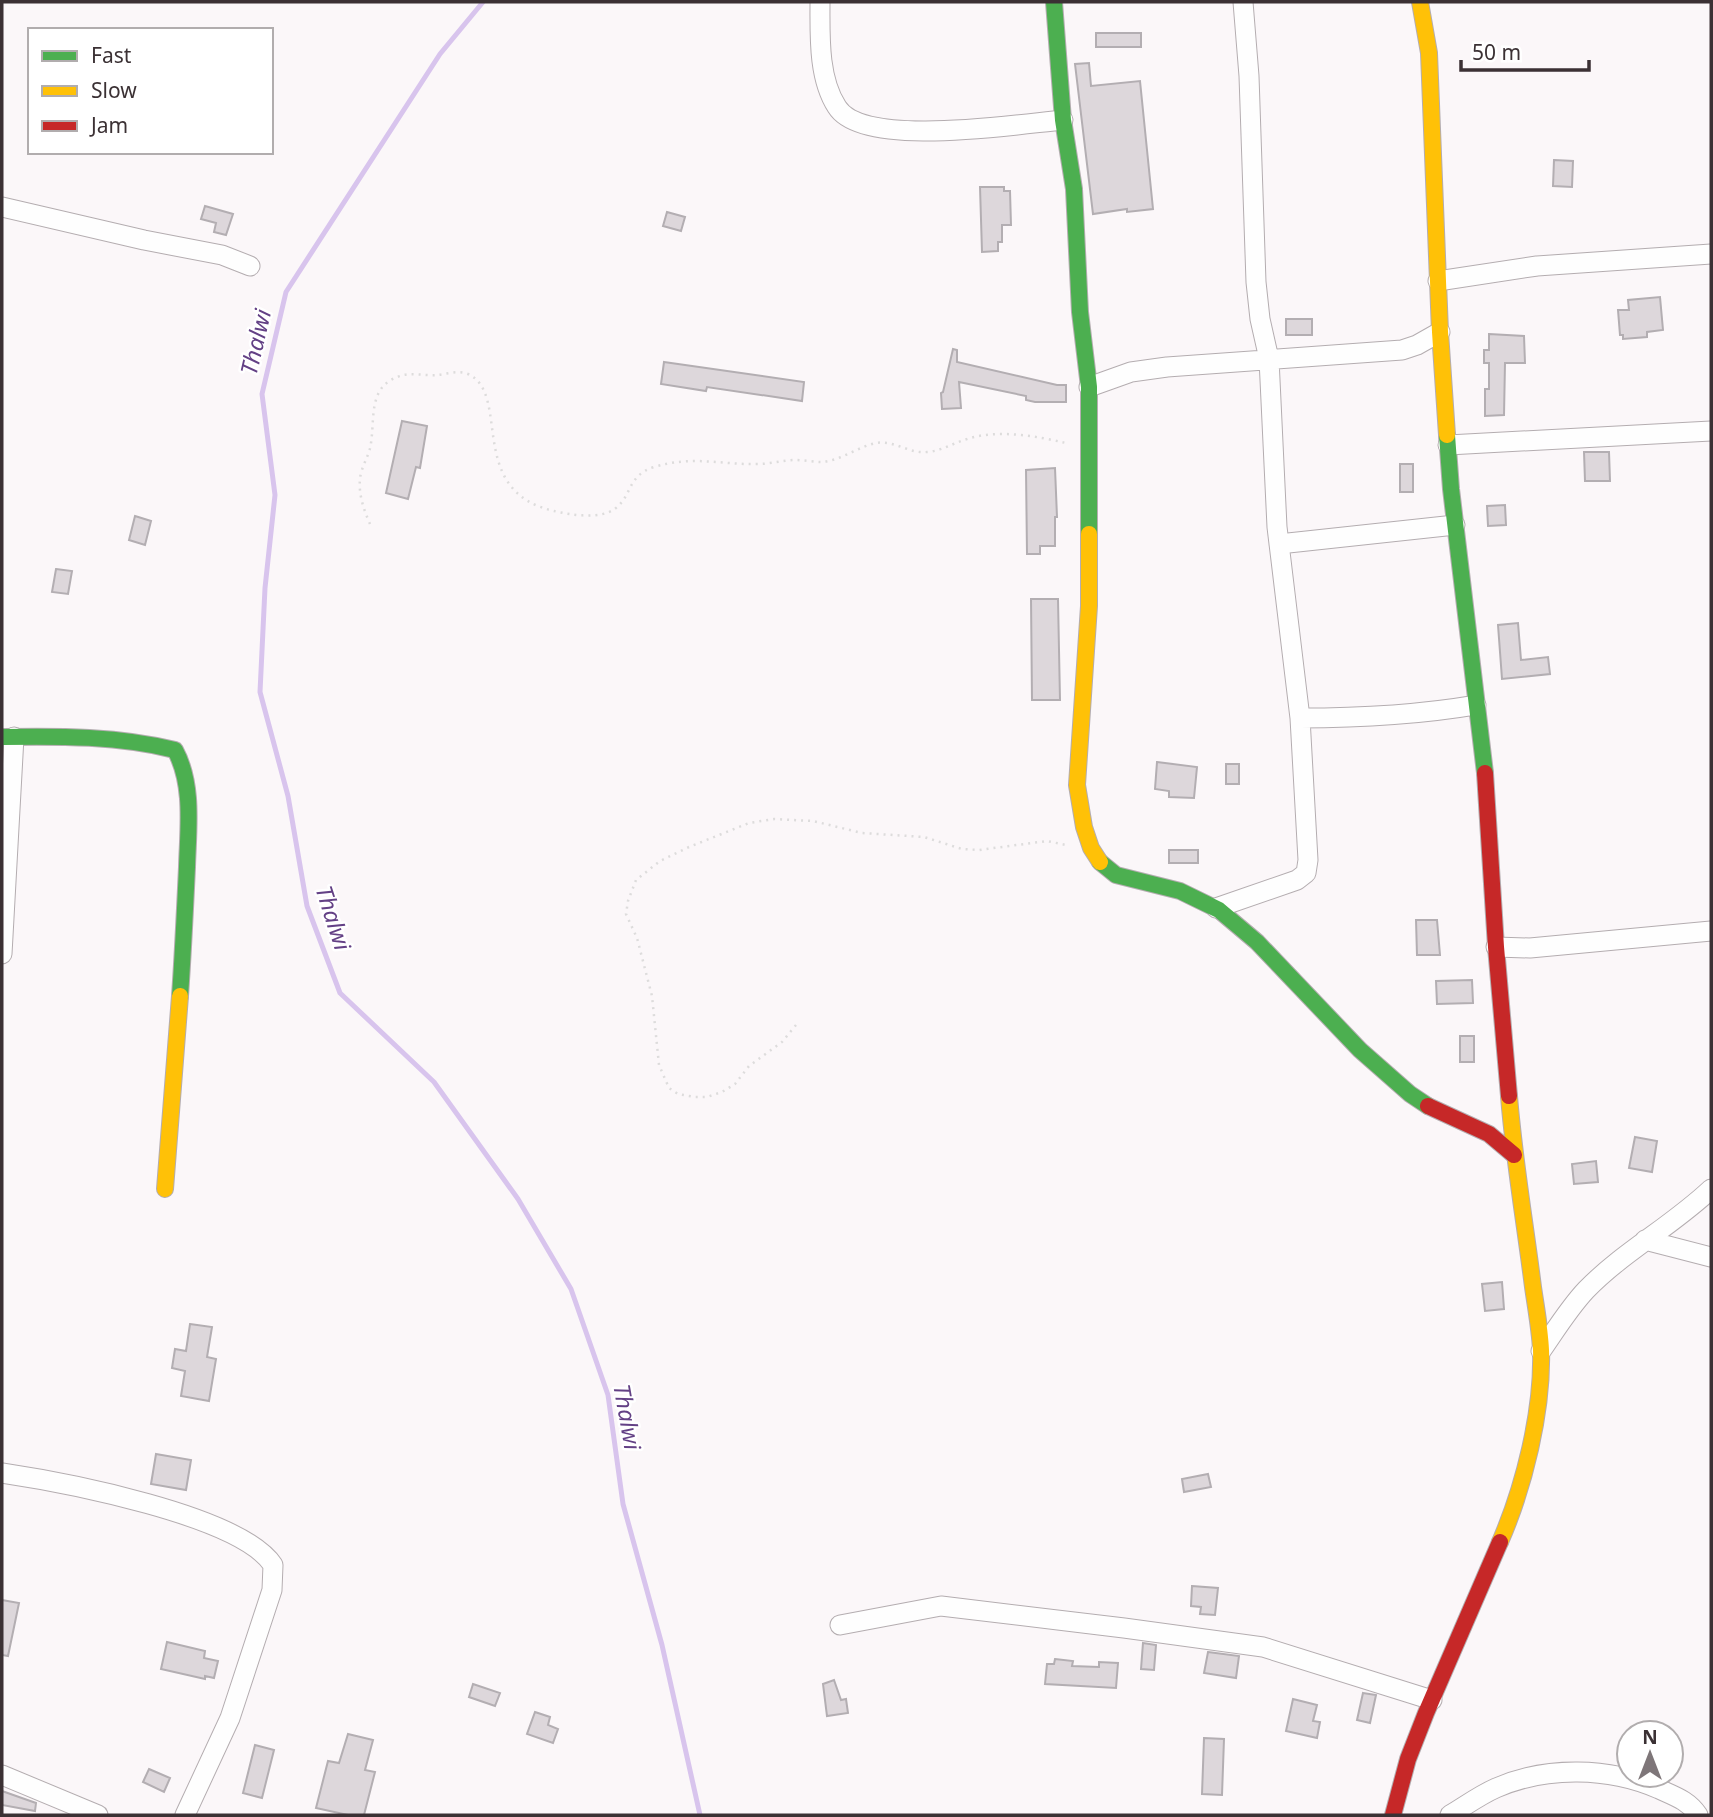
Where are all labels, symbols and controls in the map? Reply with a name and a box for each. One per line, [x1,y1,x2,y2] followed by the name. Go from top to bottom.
[28,28,273,154] legend
[1461,28,1589,72] scale bar
[1472,38,1521,66] text: 50 m
[91,41,132,69] text: Fast
[91,76,137,104] text: Slow
[89,111,128,139] text: Jam
[232,305,278,378] water label: Thalwi
[308,881,360,955] water label: Thalwi
[606,1381,650,1453] water label: Thalwi
[1615,1719,1685,1789] north arrow
[1642,1724,1658,1750] text: N

